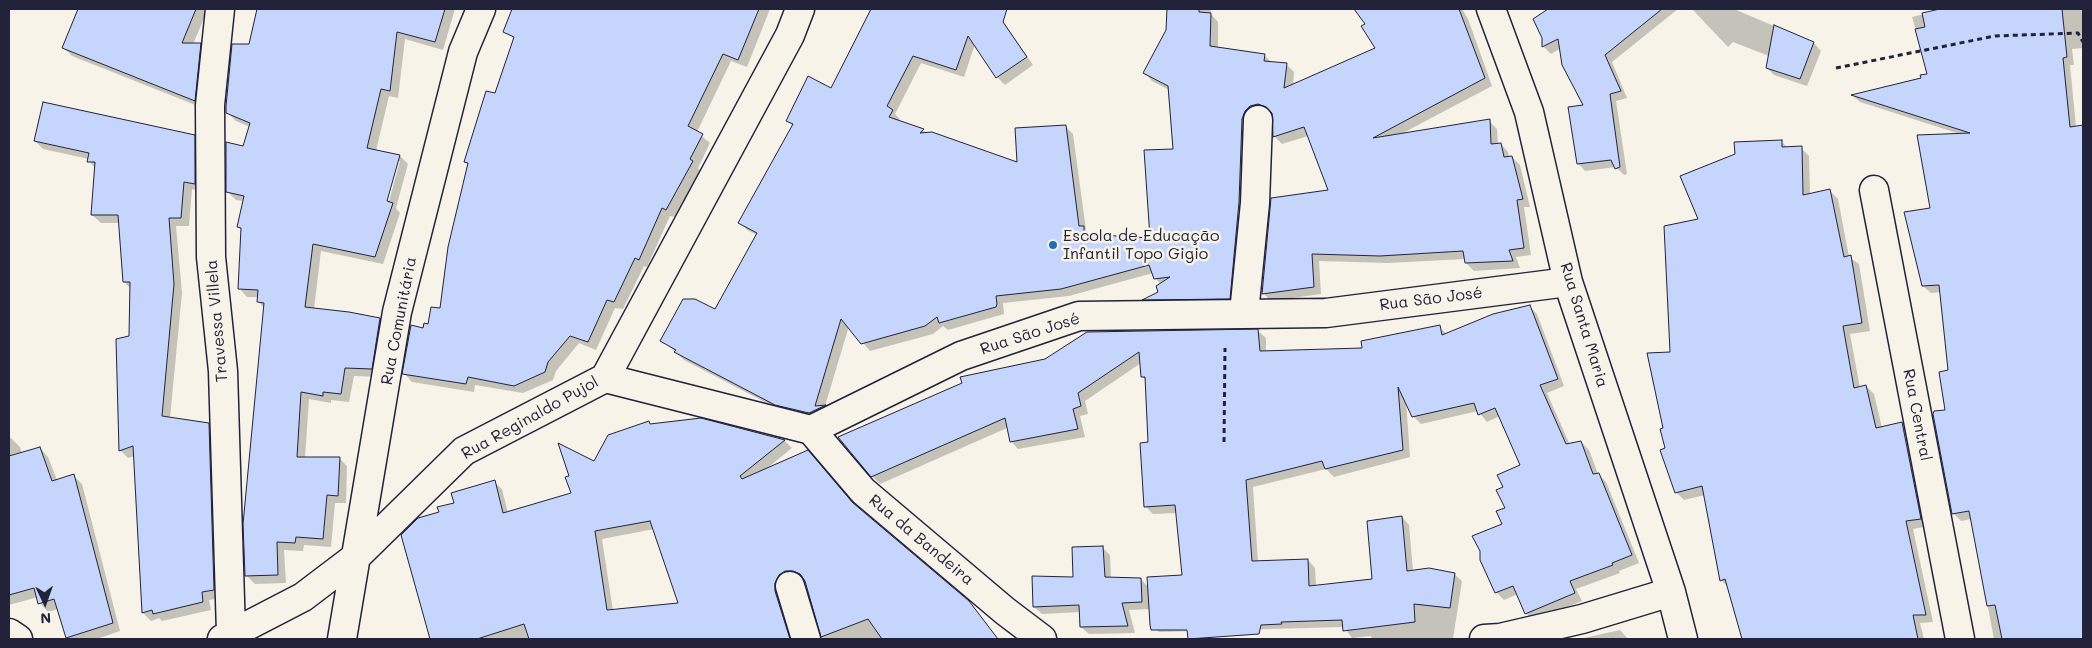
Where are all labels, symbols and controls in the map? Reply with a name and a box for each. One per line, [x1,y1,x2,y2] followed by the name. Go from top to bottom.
[1063,226,1219,264] place label: Escola de Educação Infantil Topo Gigio
[1047,239,1059,251] marker: Escola de Educação Infantil Topo Gigio
[377,255,421,387] street label: Rua Comunitária
[202,259,232,383] street label: Travessa Villela
[1556,260,1612,390] street label: Rua Santa Maria
[1378,283,1484,315] street label: Rua São José
[978,309,1082,359] street label: Rua São José
[1899,367,1935,463] street label: Rua Central
[458,372,602,464] street label: Rua Reginaldo Pujol
[865,491,977,589] street label: Rua da Bandeira
[20,578,70,628] north arrow
[40,609,52,628] text: N

